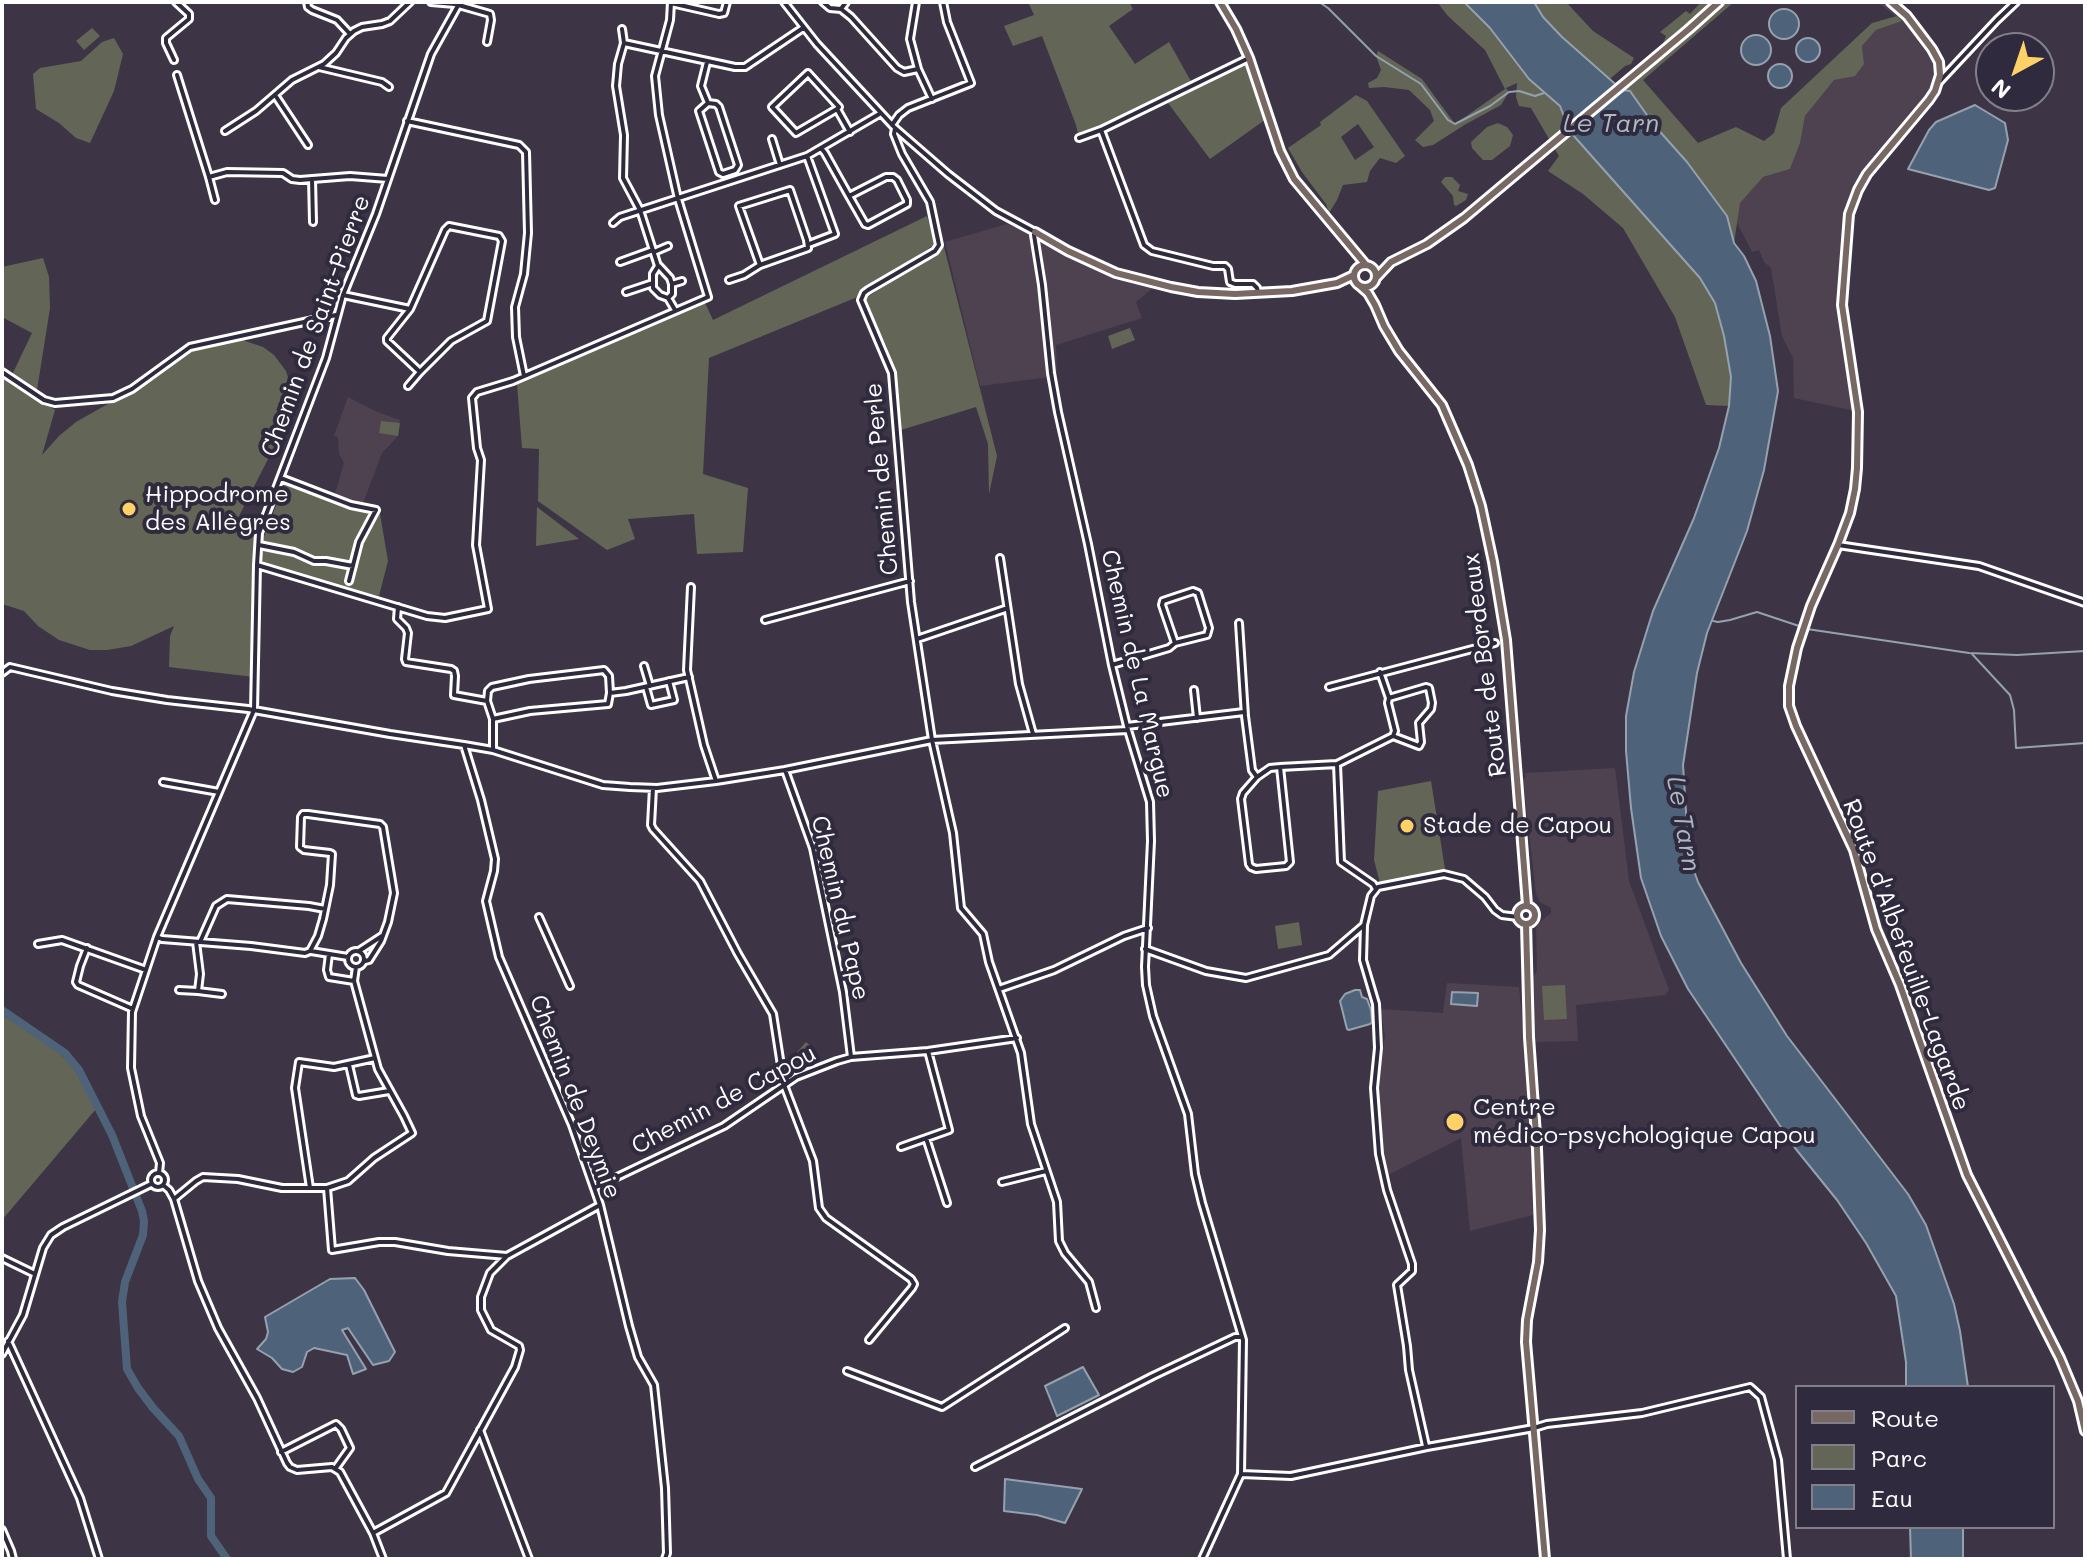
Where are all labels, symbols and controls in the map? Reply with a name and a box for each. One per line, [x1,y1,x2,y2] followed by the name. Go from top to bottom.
[1975,32,2055,112] north arrow
[1985,73,2016,106] text: N
[1563,108,1659,140] water label: Le Tarn
[255,191,377,461] street label: Chemin de Saint-Pierre
[859,382,905,576] street label: Chemin de Perle
[145,481,291,537] place label: Hippodrome des Allègres
[120,500,138,518] marker: Hippodrome des Allègres
[1094,547,1180,801] street label: Chemin de La Margue
[1457,552,1513,778] street label: Route de Bordeaux
[1659,774,1707,874] water label: Le Tarn
[1836,795,1976,1115] street label: Route d'Albefeuille-Lagarde
[1423,812,1612,840] place label: Stade de Capou
[805,813,875,1003] street label: Chemin du Pape
[1398,817,1416,835] marker: Stade de Capou
[523,991,627,1203] street label: Chemin de Deymie
[627,1039,821,1161] street label: Chemin de Capou
[1473,1094,1816,1150] place label: Centre médico-psychologique Capou
[1444,1111,1466,1133] marker: Centre médico-psychologique Capou
[1795,1385,2055,1529] legend
[1871,1402,1939,1433] text: Route
[1871,1442,1927,1473] text: Parc
[1871,1482,1913,1513] text: Eau

